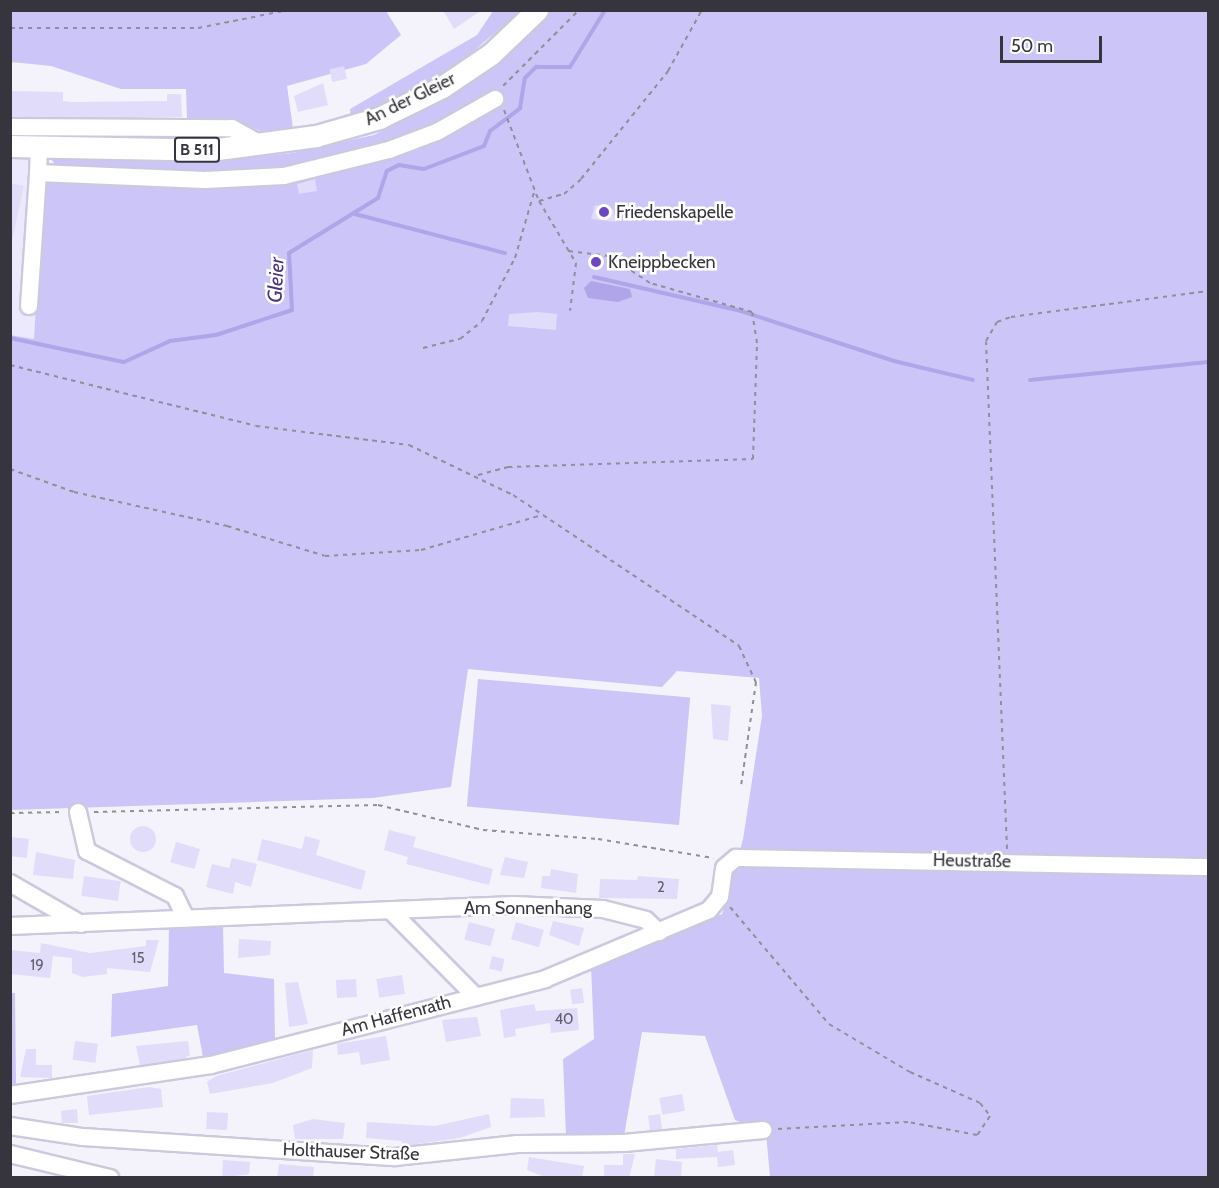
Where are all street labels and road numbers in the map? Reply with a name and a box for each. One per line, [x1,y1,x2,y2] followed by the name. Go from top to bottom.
[361,68,459,130] street label: An der Gleier
[173,137,221,163] road number: B 511
[933,850,1011,872] street label: Heustraße
[464,897,592,919] street label: Am Sonnenhang
[339,991,453,1041] street label: Am Haffenrath
[282,1139,420,1165] street label: Holthauser Straße

